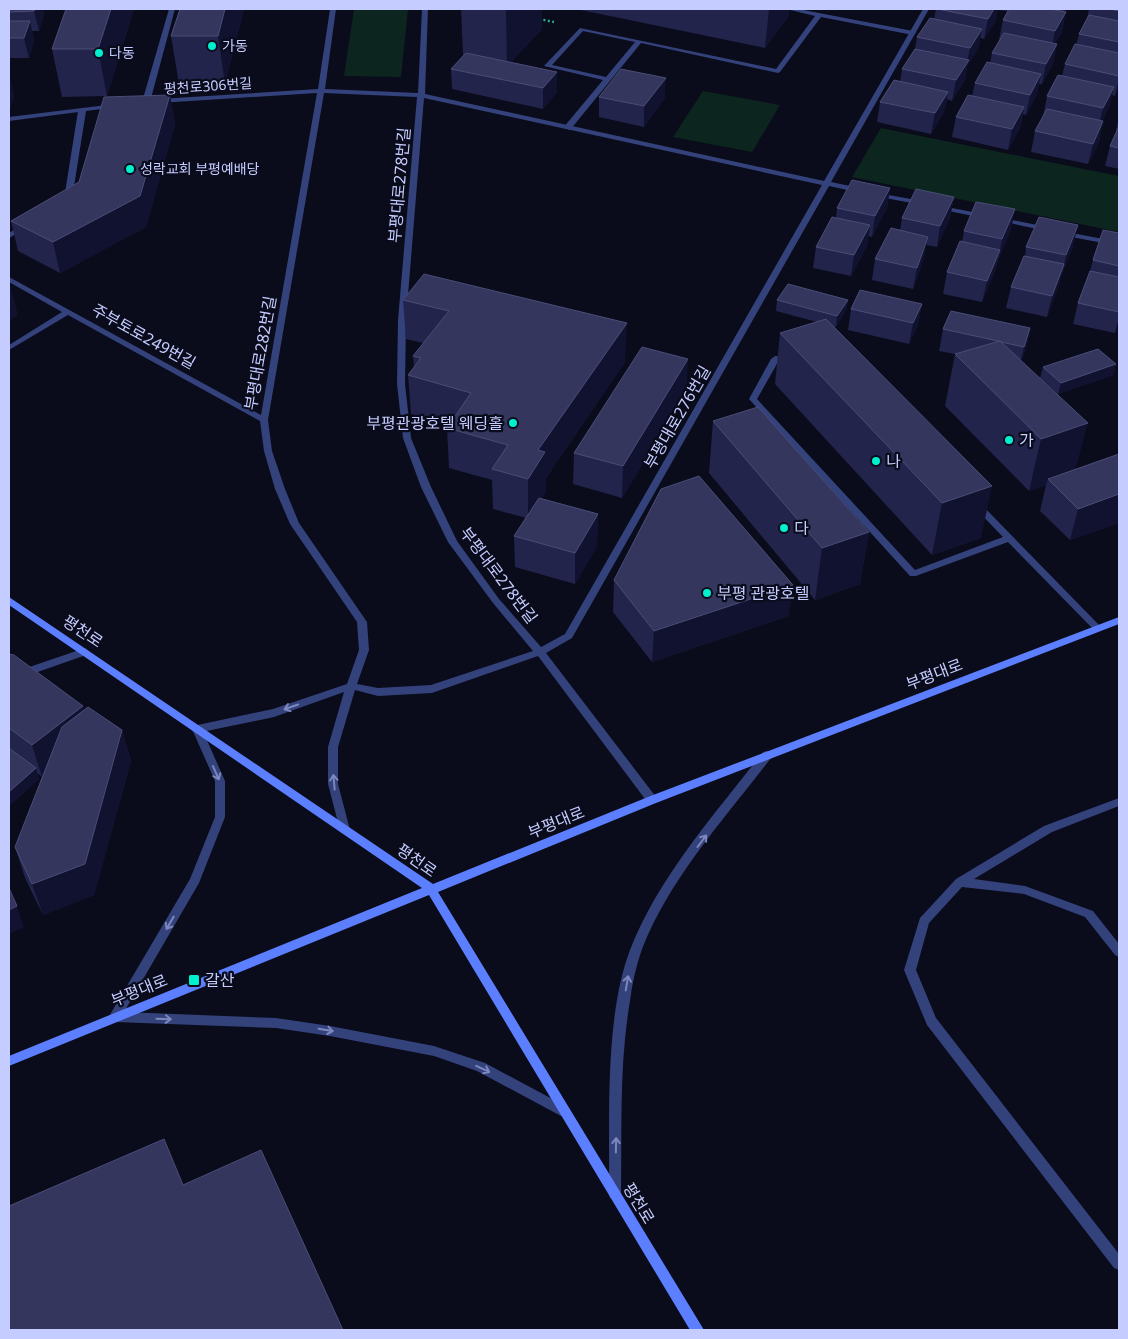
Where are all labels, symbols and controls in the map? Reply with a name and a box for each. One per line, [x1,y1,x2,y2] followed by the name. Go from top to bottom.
[222,36,248,55] place label: 가동
[206,40,218,52] marker: 가동
[109,43,135,62] place label: 다동
[93,47,105,59] marker: 다동
[163,73,253,98] street label: 평천로306번길
[383,126,415,244] street label: 부평대로278번길
[140,159,260,178] place label: 성락교회 부평예배당
[124,163,136,175] marker: 성락교회 부평예배당
[239,294,281,412] street label: 부평대로282번길
[88,298,200,374] street label: 주부토로249번길
[639,361,715,473] street label: 부평대로276번길
[366,412,503,434] place label: 부평관광호텔 웨딩홀
[507,417,519,429] marker: 부평관광호텔 웨딩홀
[1019,429,1034,451] place label: 가
[1003,434,1015,446] marker: 가
[886,450,901,472] place label: 나
[870,455,882,467] marker: 나
[794,517,809,539] place label: 다
[455,522,543,628] street label: 부평대로278번길
[778,522,790,534] marker: 다
[717,582,809,604] place label: 부평 관광호텔
[701,587,713,599] marker: 부평 관광호텔
[59,610,108,653] street label: 평천로
[903,653,966,695] street label: 부평대로
[284,703,299,712] one-way arrow
[212,765,222,780] one-way arrow
[329,775,339,791] one-way arrow
[525,801,588,843] street label: 부평대로
[697,835,708,848] one-way arrow
[393,838,442,882] street label: 평천로
[164,916,174,930] one-way arrow
[108,969,171,1011] street label: 부평대로
[205,969,235,991] place label: 갈산
[187,973,201,987] marker: 갈산
[623,976,633,992] one-way arrow
[156,1014,172,1023] one-way arrow
[318,1026,334,1036] one-way arrow
[475,1064,490,1074] one-way arrow
[611,1137,621,1154] one-way arrow
[618,1178,660,1228] street label: 평천로

